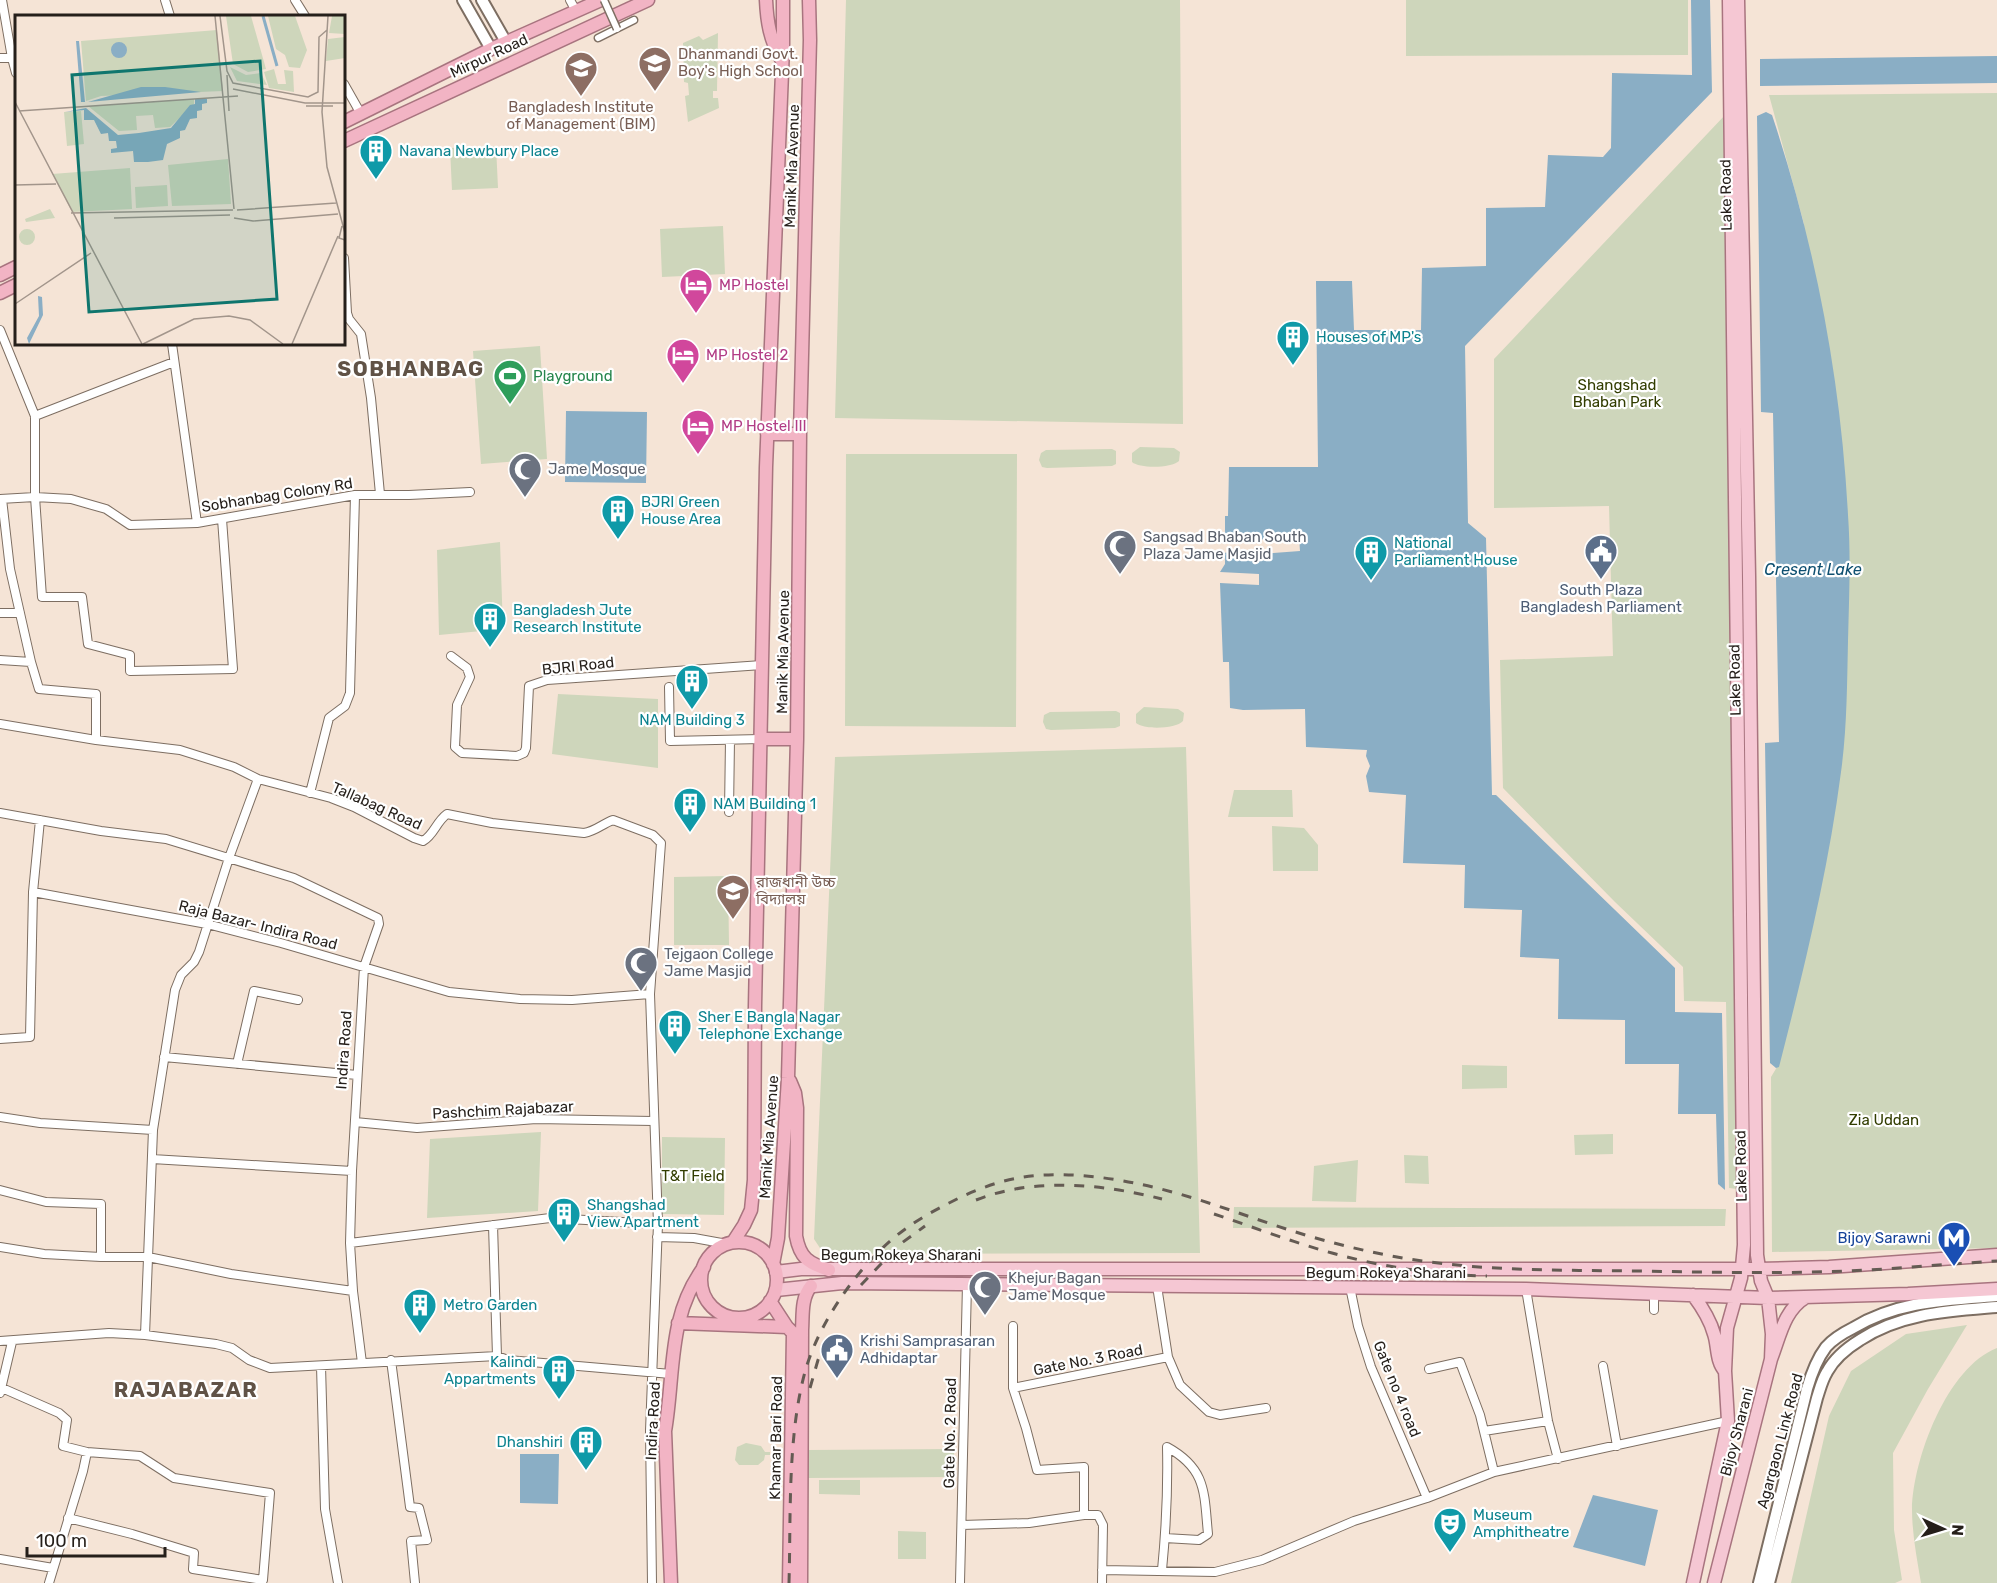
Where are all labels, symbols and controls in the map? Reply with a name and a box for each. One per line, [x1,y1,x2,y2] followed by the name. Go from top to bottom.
[15,15,345,345] inset map
[447,30,531,82] street label: Mirpur Road
[637,45,673,92] school or university icon: Dhanmandi Govt. Boy's High School
[678,45,803,80] place label: Dhanmandi Govt. Boy's High School
[563,50,599,97] school or university icon: Bangladesh Institute of Management (BIM)
[506,98,656,133] place label: Bangladesh Institute of Management (BIM)
[781,104,803,228] street label: Manik Mia Avenue
[358,133,394,180] building icon: Navana Newbury Place
[399,142,559,160] place label: Navana Newbury Place
[1716,159,1736,231] street label: Lake Road
[678,267,714,314] hotel icon: MP Hostel
[719,276,789,294] place label: MP Hostel
[1275,319,1311,366] building icon: Houses of MP's
[1316,328,1422,346] place label: Houses of MP's
[665,337,701,384] hotel icon: MP Hostel 2
[706,346,788,364] place label: MP Hostel 2
[337,356,485,381] district label: SOBHANBAG
[492,358,528,405] sports icon: Playground
[533,367,613,385] place label: Playground
[1573,376,1662,411] park label: Shangshad Bhaban Park
[680,408,716,455] hotel icon: MP Hostel III
[721,417,807,435] place label: MP Hostel III
[507,451,543,498] mosque icon: Jame Mosque
[548,460,646,478] place label: Jame Mosque
[200,474,354,516] street label: Sobhanbag Colony Rd
[600,493,636,540] building icon: BJRI Green House Area
[641,493,721,528] place label: BJRI Green House Area
[1102,528,1138,575] mosque icon: Sangsad Bhaban South Plaza Jame Masjid
[1143,528,1307,563] place label: Sangsad Bhaban South Plaza Jame Masjid
[1583,533,1619,580] public building icon: South Plaza Bangladesh Parliament
[1353,534,1389,581] building icon: National Parliament House
[1394,534,1518,569] place label: National Parliament House
[1764,560,1862,579] water label: Cresent Lake
[1520,581,1682,616] place label: South Plaza Bangladesh Parliament
[773,590,793,714] street label: Manik Mia Avenue
[472,601,508,648] building icon: Bangladesh Jute Research Institute
[513,601,642,636] place label: Bangladesh Jute Research Institute
[1725,644,1745,716] street label: Lake Road
[541,653,615,679] street label: BJRI Road
[674,663,710,710] building icon: NAM Building 3
[639,711,745,729] place label: NAM Building 3
[329,778,425,834] street label: Tallabag Road
[672,786,708,833] building icon: NAM Building 1
[713,795,816,813] place label: NAM Building 1
[715,873,751,920] school or university icon: রাজধানী উচ্চ বিদ্যালয়
[755,873,837,908] place label: রাজধানী উচ্চ বিদ্যালয়
[177,897,339,953] street label: Raja Bazar- Indira Road
[623,945,659,992] mosque icon: Tejgaon College Jame Masjid
[664,945,774,980] place label: Tejgaon College Jame Masjid
[657,1008,693,1055] building icon: Sher E Bangla Nagar Telephone Exchange
[698,1008,843,1043] place label: Sher E Bangla Nagar Telephone Exchange
[332,1010,356,1090] street label: Indira Road
[756,1075,782,1199] street label: Manik Mia Avenue
[432,1097,575,1123] street label: Pashchim Rajabazar
[1849,1111,1919,1129] park label: Zia Uddan
[1731,1130,1751,1202] street label: Lake Road
[661,1167,725,1185] park label: T&T Field
[546,1196,582,1243] building icon: Shangshad View Apartment
[587,1196,699,1231] place label: Shangshad View Apartment
[1936,1220,1972,1267] metro station icon: Bijoy Sarawni
[1837,1229,1931,1247] place label: Bijoy Sarawni
[821,1246,981,1264] street label: Begum Rokeya Sharani
[1306,1264,1466,1282] street label: Begum Rokeya Sharani
[967,1269,1003,1316] mosque icon: Khejur Bagan Jame Mosque
[1008,1269,1106,1304] place label: Khejur Bagan Jame Mosque
[402,1287,438,1334] building icon: Metro Garden
[443,1296,537,1314] place label: Metro Garden
[819,1332,855,1379] public building icon: Krishi Samprasaran Adhidaptar
[860,1332,995,1367] place label: Krishi Samprasaran Adhidaptar
[1370,1338,1424,1440] street label: Gate no 4 road
[1032,1341,1144,1379] street label: Gate No. 3 Road
[444,1353,536,1388] place label: Kalindi Appartments
[541,1353,577,1400] building icon: Kalindi Appartments
[1753,1371,1807,1511] street label: Agargaon Link Road
[766,1376,786,1500] street label: Khamar Bari Road
[114,1377,258,1402] district label: RAJABAZAR
[940,1377,960,1489] street label: Gate No. 2 Road
[642,1381,664,1461] street label: Indira Road
[1717,1386,1757,1478] street label: Bijoy Sharani
[568,1424,604,1471] building icon: Dhanshiri
[496,1433,563,1451] place label: Dhanshiri
[1913,1499,1973,1559] north arrow
[1432,1506,1468,1553] theatre icon: Museum Amphitheatre
[1473,1506,1570,1541] place label: Museum Amphitheatre
[27,1520,165,1558] scale bar
[1948,1524,1967,1536] text: N
[36,1530,87,1552] text: 100 m

